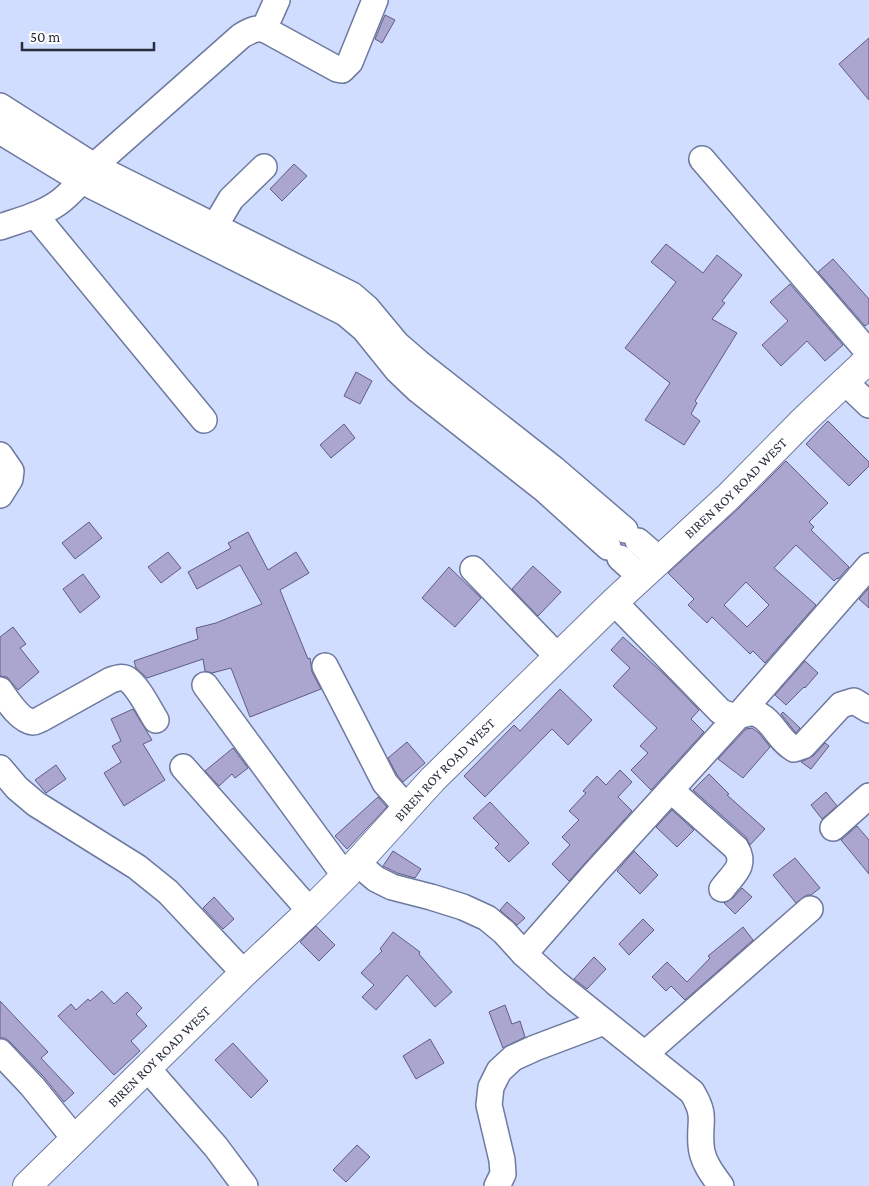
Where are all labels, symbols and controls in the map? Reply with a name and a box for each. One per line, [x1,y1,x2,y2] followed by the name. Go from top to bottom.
[22,20,155,52] scale bar
[30,29,60,45] text: 50 m
[681,434,790,541] street label: BIREN ROY ROAD WEST
[391,715,499,824] street label: BIREN ROY ROAD WEST
[104,1002,214,1110] street label: BIREN ROY ROAD WEST

